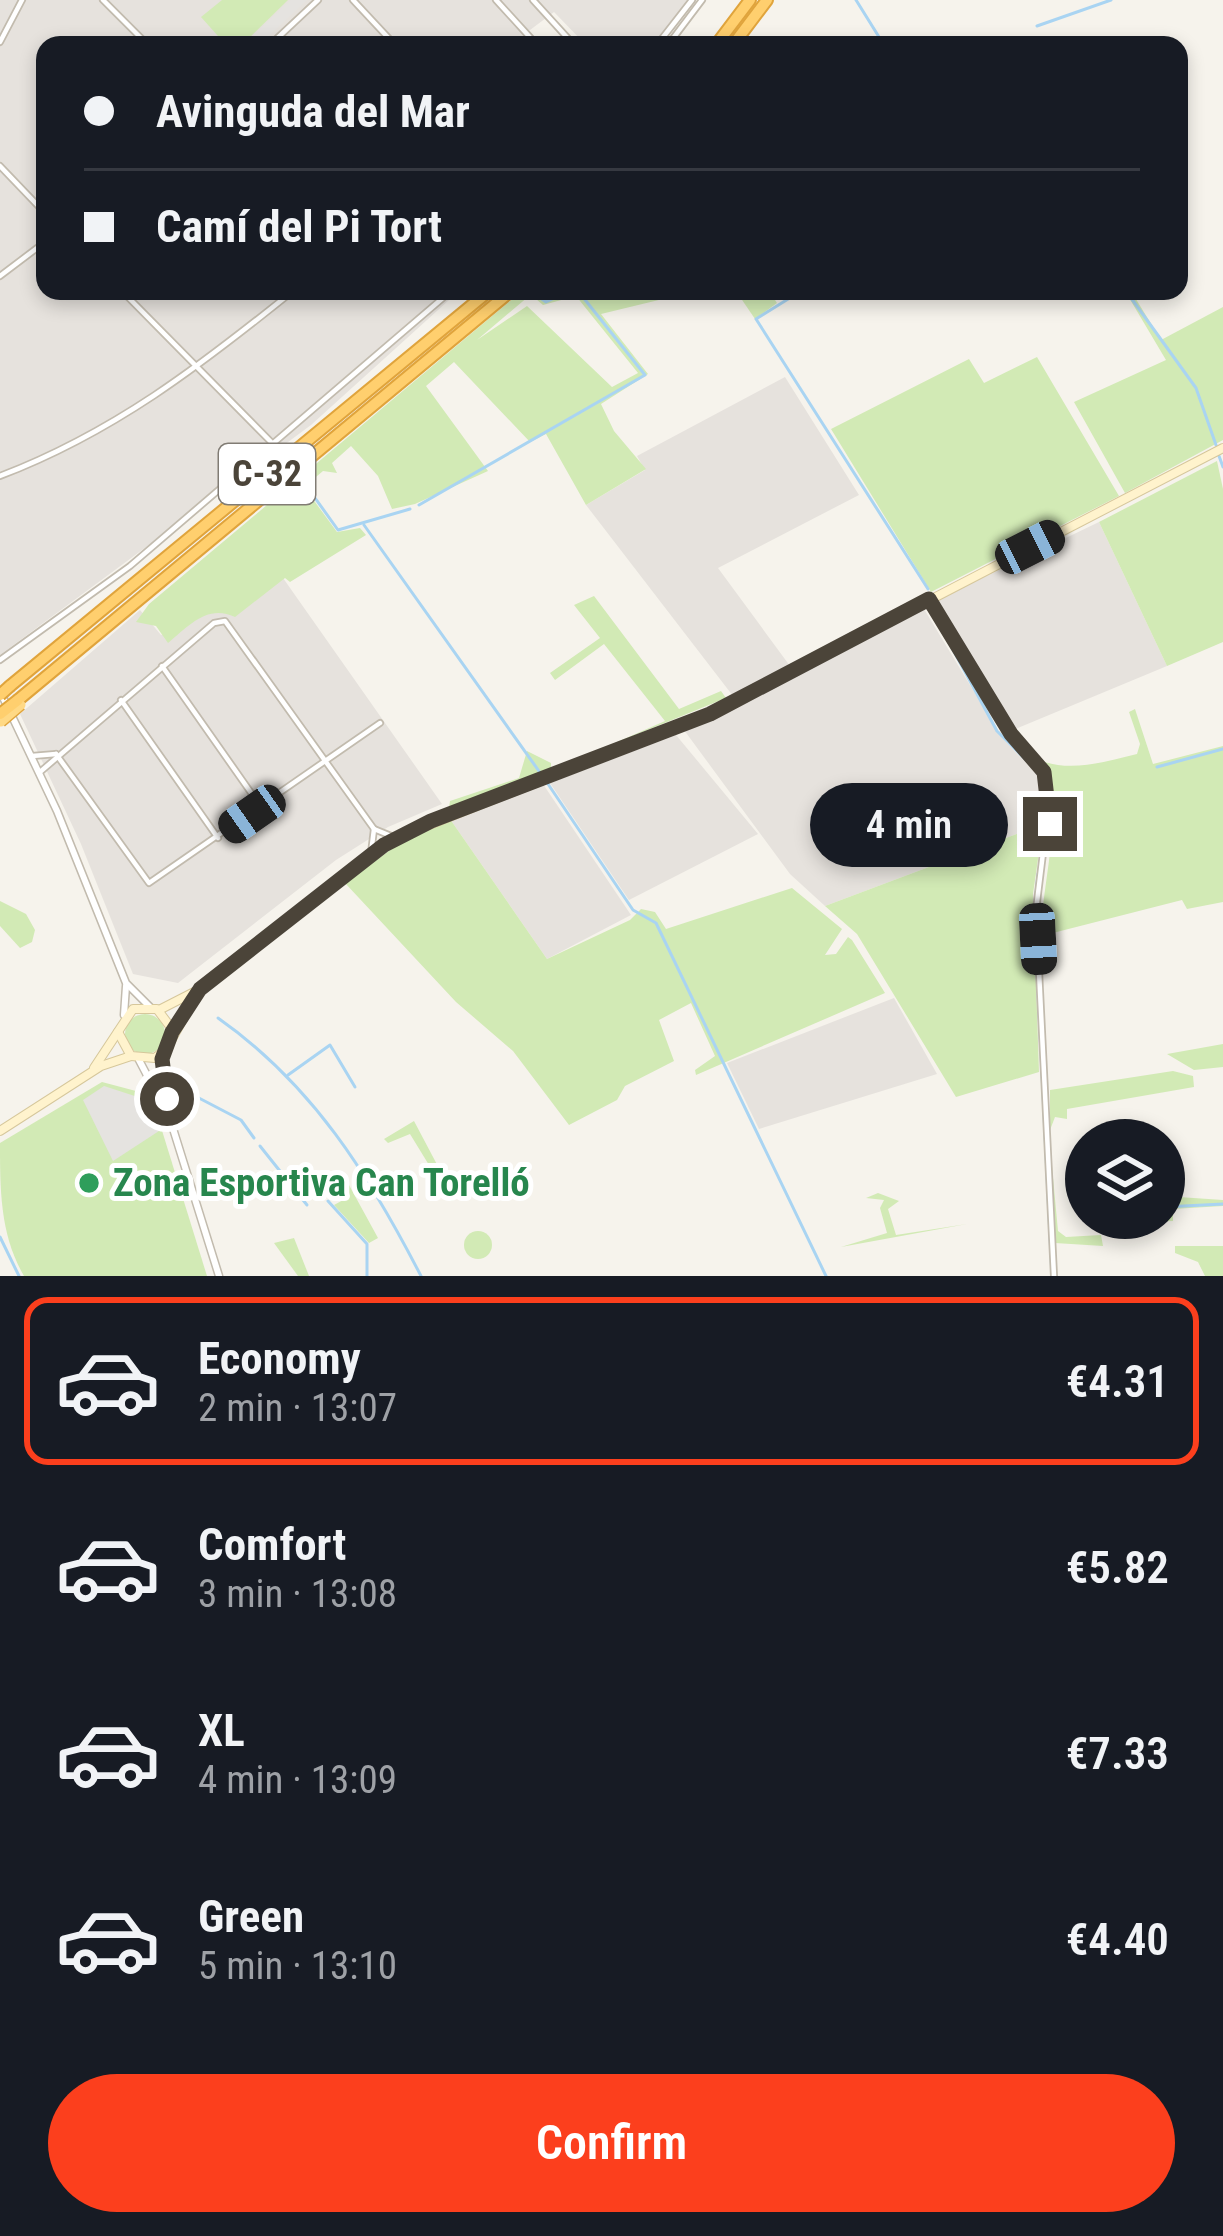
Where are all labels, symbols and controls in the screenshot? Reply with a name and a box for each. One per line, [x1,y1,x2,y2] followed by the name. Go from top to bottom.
[156,85,470,138] text: Avinguda del Mar
[156,200,442,253] text: Camí del Pi Tort
[219,444,315,504] road number: C-32
[990,515,1070,579] car
[212,779,292,849] car
[810,782,1008,866] callout: 4 min
[1023,797,1077,851] route end
[866,802,952,848] text: 4 min
[1018,902,1058,976] car
[140,1072,194,1126] route start
[1065,1119,1185,1239] map controls
[1065,1119,1185,1239] button: layers
[113,1160,530,1206] place label: Zona Esportiva Can Torelló
[76,1170,102,1196] marker: Zona Esportiva Can Torelló
[54,1327,162,1435] icon: car
[198,1332,361,1385] text: Economy
[1066,1355,1169,1408] text: €4.31
[198,1385,397,1431] text: 2 min · 13:07
[54,1513,162,1621] icon: car
[198,1518,346,1571] text: Comfort
[1066,1541,1169,1594] text: €5.82
[198,1571,397,1617] text: 3 min · 13:08
[54,1699,162,1807] icon: car
[198,1704,245,1757] text: XL
[1066,1727,1169,1780] text: €7.33
[198,1757,397,1803] text: 4 min · 13:09
[54,1885,162,1993] icon: car
[198,1890,304,1943] text: Green
[1066,1913,1169,1966] text: €4.40
[198,1943,397,1989] text: 5 min · 13:10
[48,2074,1175,2212] button: Confirm

